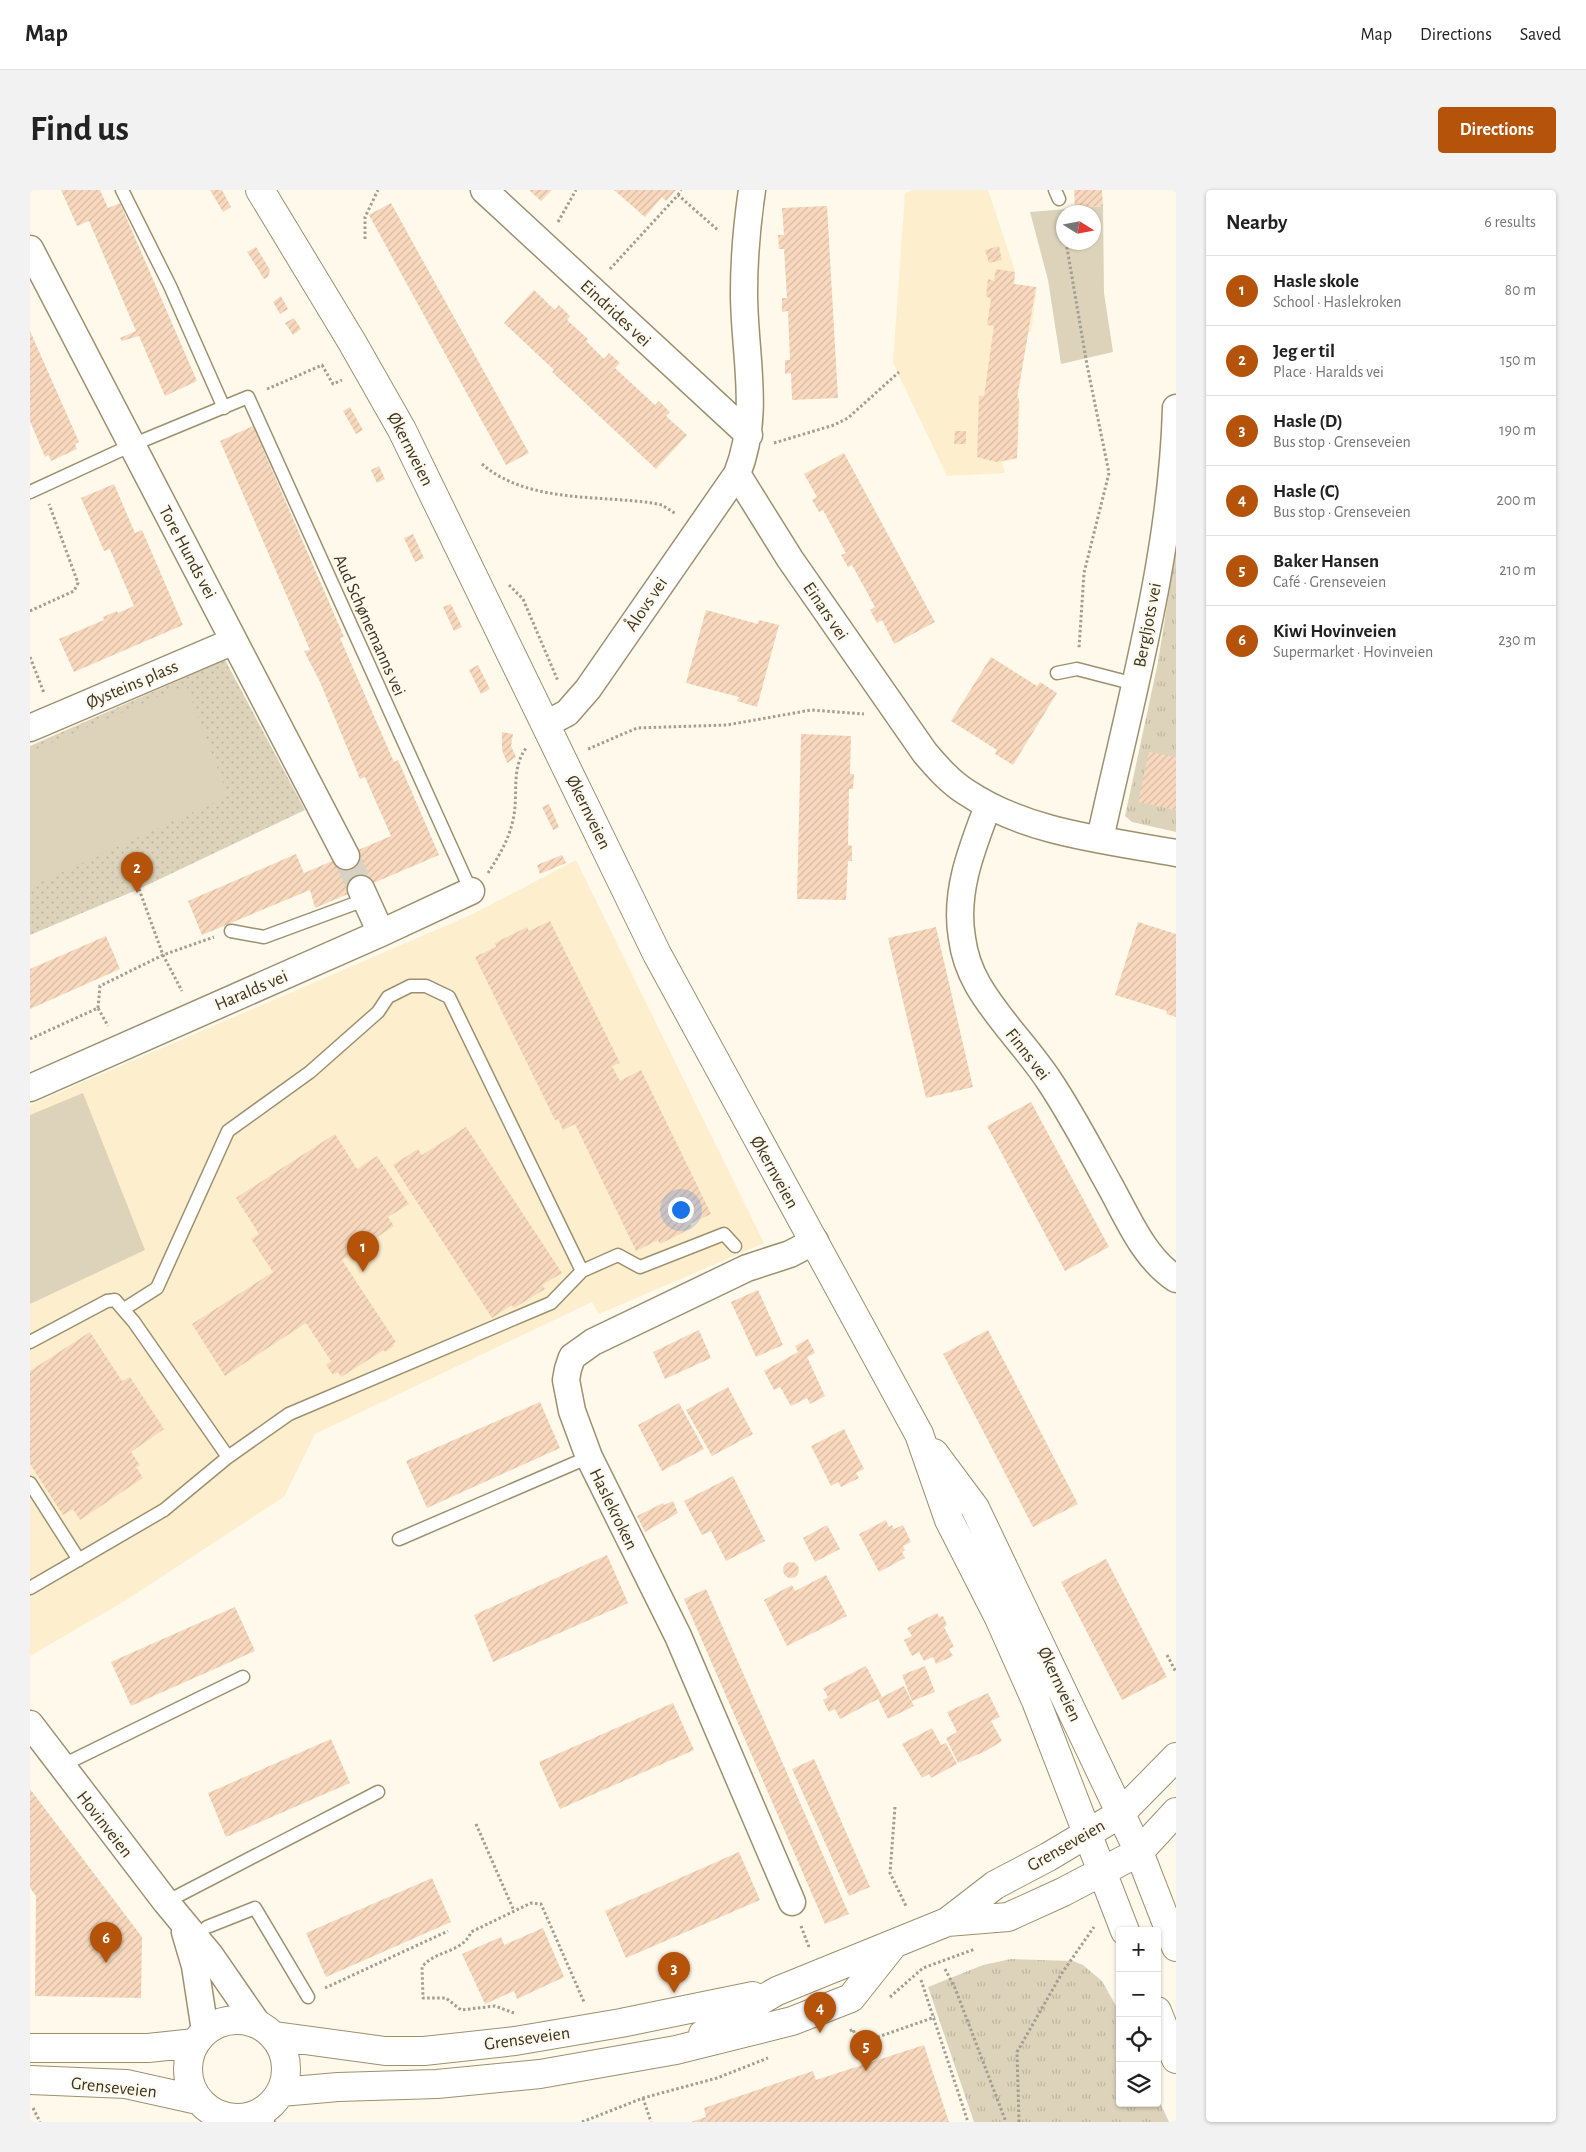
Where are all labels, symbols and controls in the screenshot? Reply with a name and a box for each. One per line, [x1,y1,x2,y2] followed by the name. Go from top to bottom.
[25,22,68,46] text: Map
[1361,26,1392,44] text: Map
[1420,26,1492,44] text: Directions
[1520,26,1561,44] text: Saved
[1438,107,1556,153] button: Directions
[30,112,129,147] text: Find us
[1056,205,1101,250] north arrow
[1226,212,1287,233] text: Nearby
[1484,214,1536,230] text: 6 results
[1273,272,1359,291] text: Hasle skole
[577,277,654,351] street label: Eindrides vei
[1239,282,1245,298] text: 1
[1505,282,1536,298] text: 80 m
[1273,294,1402,310] text: School · Haslekroken
[1273,342,1335,361] text: Jeg er til
[1238,352,1246,368] text: 2
[1500,352,1536,368] text: 150 m
[1273,364,1384,380] text: Place · Haralds vei
[384,410,436,489] street label: Økernveien
[1273,412,1343,431] text: Hasle (D)
[1239,422,1245,438] text: 3
[1499,422,1536,438] text: 190 m
[1273,434,1411,450] text: Bus stop · Grenseveien
[1273,482,1340,501] text: Hasle (C)
[1238,492,1246,508] text: 4
[1496,492,1536,508] text: 200 m
[155,503,219,602] street label: Tore Hunds vei
[1273,504,1411,520] text: Bus stop · Grenseveien
[330,552,408,699] street label: Aud Schønemanns vei
[1273,552,1379,571] text: Baker Hansen
[1239,562,1245,578] text: 5
[1499,562,1536,578] text: 210 m
[620,573,671,635] street label: Ålovs vei
[1273,574,1386,590] text: Café · Grenseveien
[799,579,851,644] street label: Einars vei
[1131,581,1165,669] street label: Bergljots vei
[1273,622,1397,641] text: Kiwi Hovinveien
[1238,632,1246,648] text: 6
[1498,632,1536,648] text: 230 m
[1273,644,1433,660] text: Supermarket · Hovinveien
[84,657,181,712] street label: Øysteins plass
[562,773,614,852] street label: Økernveien
[121,852,153,893] pin: 2
[212,968,291,1014] street label: Haralds vei
[1002,1025,1053,1084] street label: Finns vei
[747,1133,801,1212] street label: Økernveien
[668,1197,694,1223] your location
[347,1231,379,1272] pin: 1
[586,1466,640,1553] street label: Haslekroken
[1034,1644,1084,1724] street label: Økernveien
[73,1788,136,1861] street label: Hovinveien
[1025,1816,1108,1875] street label: Grenseveien
[90,1922,122,1963] pin: 6
[1116,1927,1161,2107] map controls
[1116,1927,1161,1972] button: +
[658,1952,690,1993] pin: 3
[1116,1972,1161,2017] button: −
[804,1992,836,2033] pin: 4
[1116,2017,1161,2062] button: locate
[483,2024,571,2054] street label: Grenseveien
[850,2030,882,2071] pin: 5
[1116,2062,1161,2107] button: layers
[70,2075,158,2101] street label: Grenseveien

